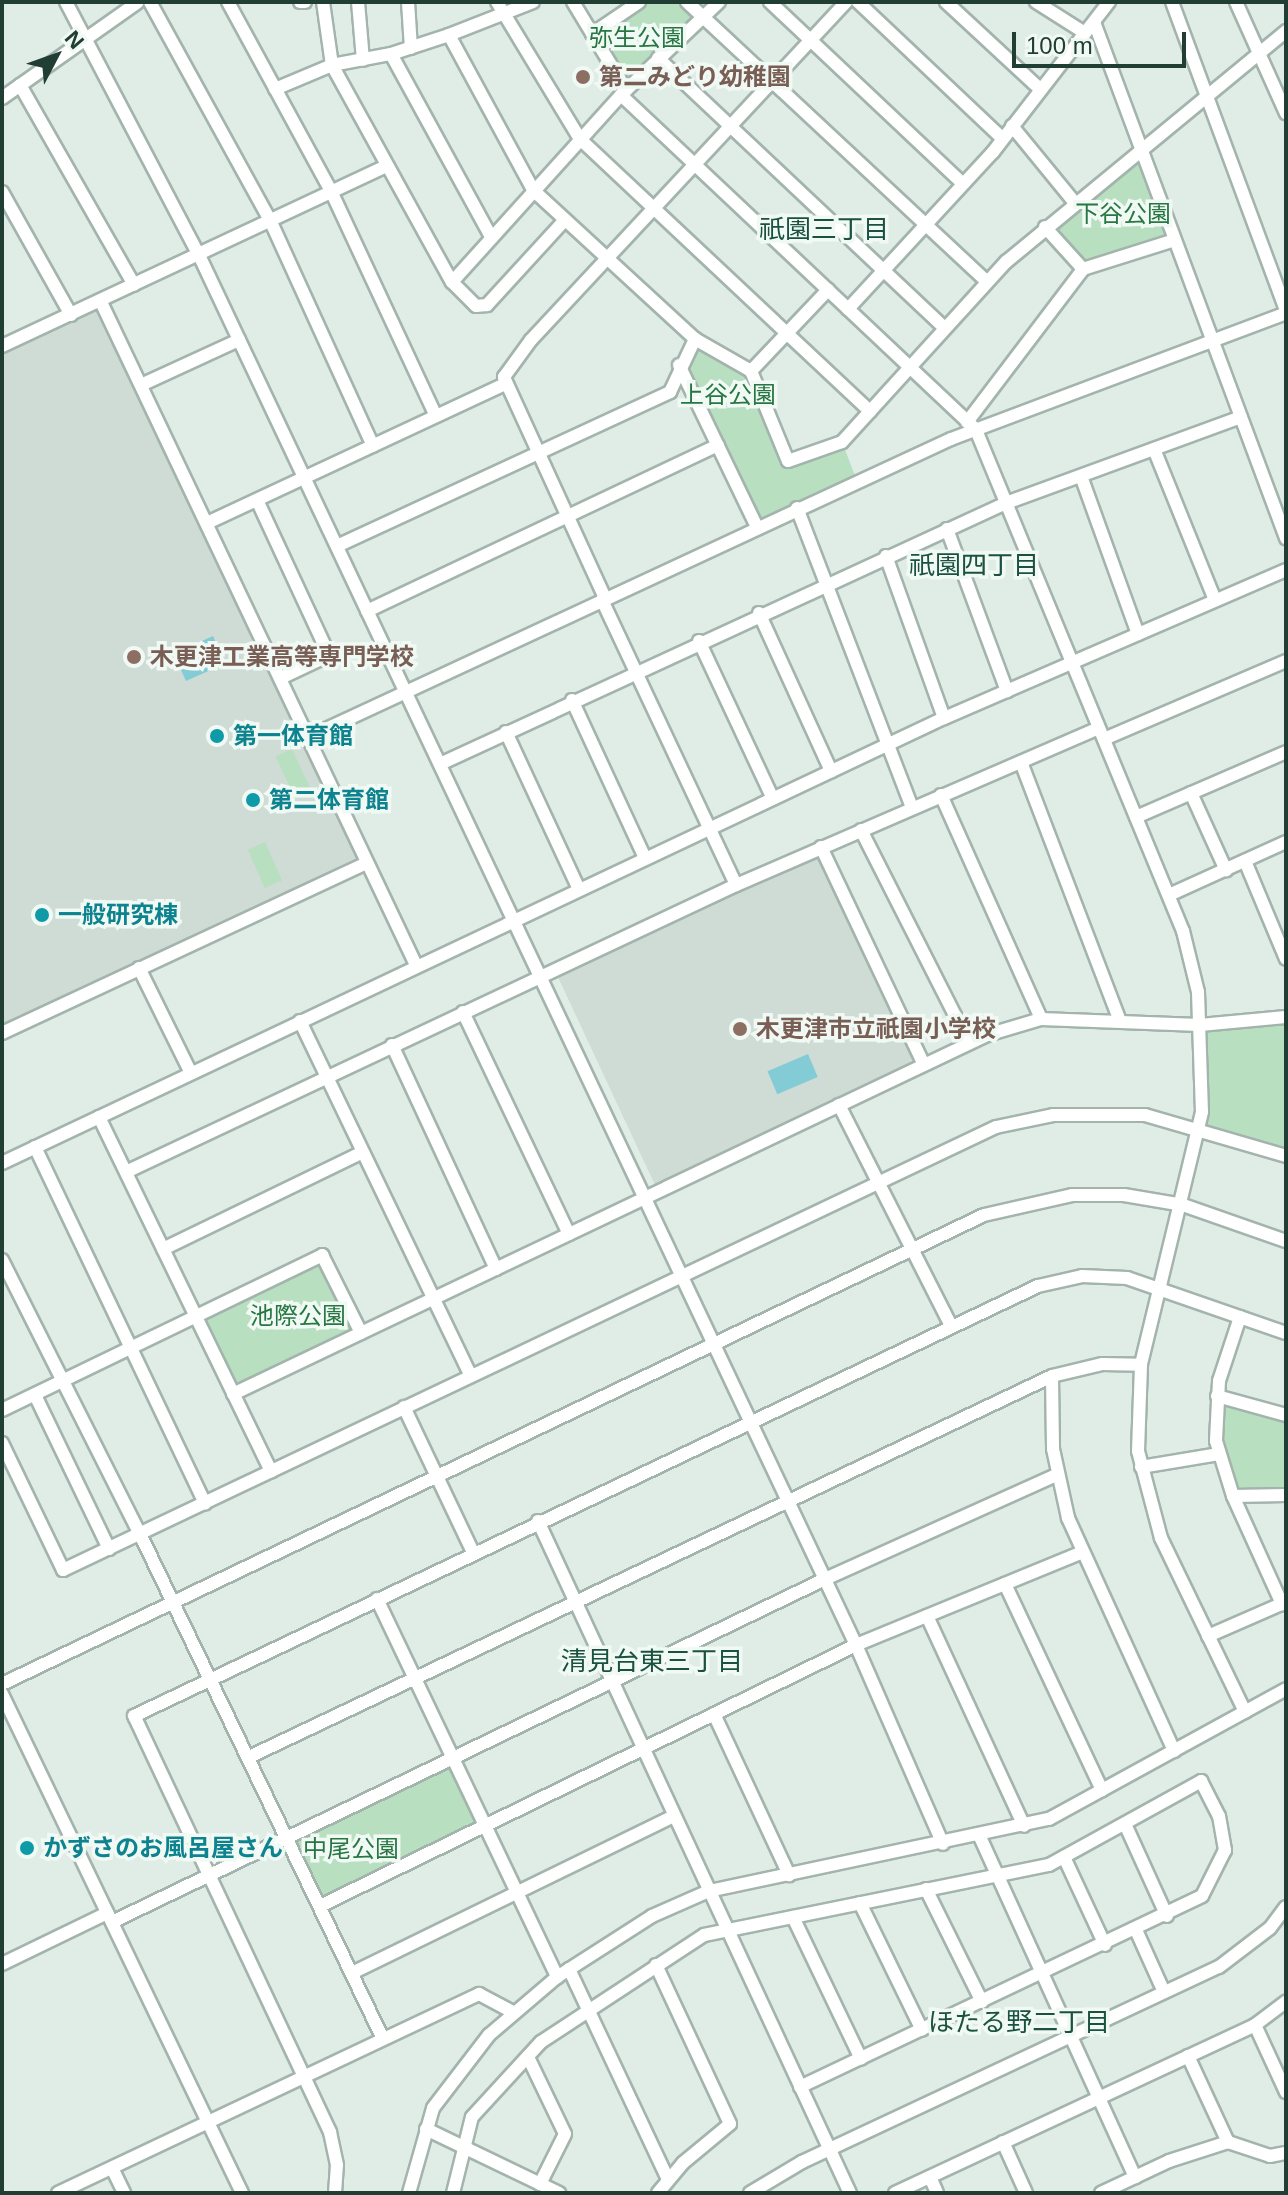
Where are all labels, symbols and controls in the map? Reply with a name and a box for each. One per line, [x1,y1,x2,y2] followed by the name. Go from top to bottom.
[16,16,96,96] north arrow
[1016,16,1190,66] scale bar
[589,24,685,52] park label: 弥生公園
[60,26,89,54] text: N
[1026,32,1093,59] text: 100 m
[599,63,791,91] place label: 第二みどり幼稚園
[574,68,592,86] marker: 第二みどり幼稚園
[1075,200,1171,228] park label: 下谷公園
[759,214,889,246] district label: 祇園三丁目
[680,381,776,409] park label: 上谷公園
[909,550,1039,582] district label: 祇園四丁目
[150,643,414,671] place label: 木更津工業高等専門学校
[125,648,143,666] marker: 木更津工業高等専門学校
[233,722,353,750] place label: 第一体育館
[208,727,226,745] marker: 第一体育館
[269,786,389,814] place label: 第二体育館
[244,791,262,809] marker: 第二体育館
[58,901,178,929] place label: 一般研究棟
[33,906,51,924] marker: 一般研究棟
[756,1015,996,1043] place label: 木更津市立祇園小学校
[731,1020,749,1038] marker: 木更津市立祇園小学校
[250,1302,346,1330] park label: 池際公園
[561,1646,743,1678] district label: 清見台東三丁目
[43,1834,283,1862] place label: かずさのお風呂屋さん
[303,1835,399,1863] park label: 中尾公園
[18,1839,36,1857] marker: かずさのお風呂屋さん
[928,2007,1110,2039] district label: ほたる野二丁目

